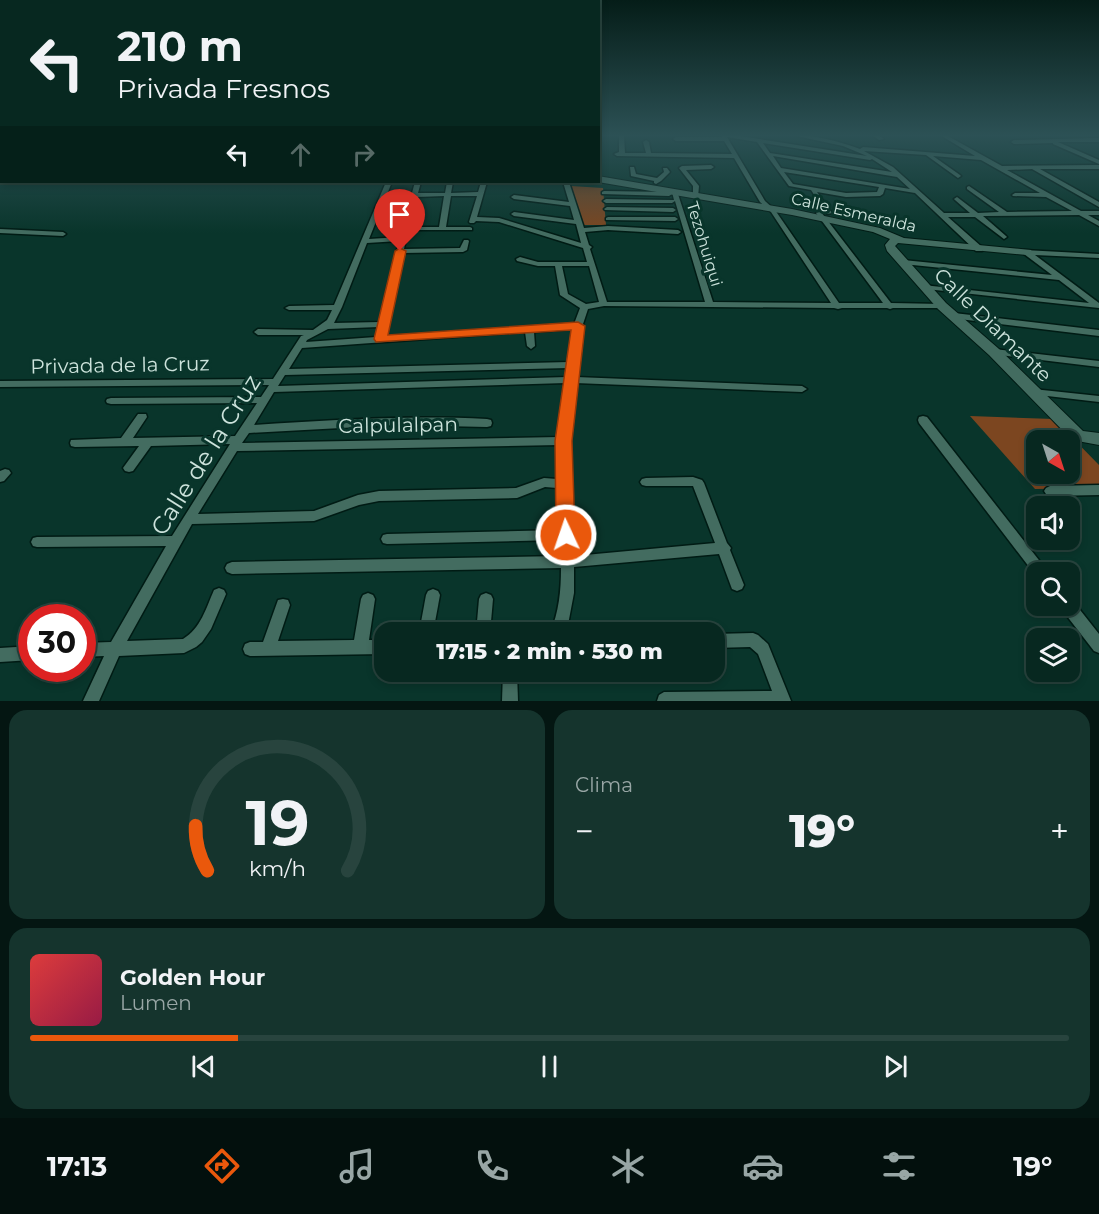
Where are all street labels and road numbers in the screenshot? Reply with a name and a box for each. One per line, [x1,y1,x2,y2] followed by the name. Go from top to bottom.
[789,189,918,236] street label: Calle Esmeralda
[683,199,726,289] street label: Tezohuiqui
[929,263,1057,387] street label: Calle Diamante
[30,351,210,379] street label: Privada de la Cruz
[145,369,267,540] street label: Calle de la Cruz
[338,412,458,438] street label: Calpulalpan

